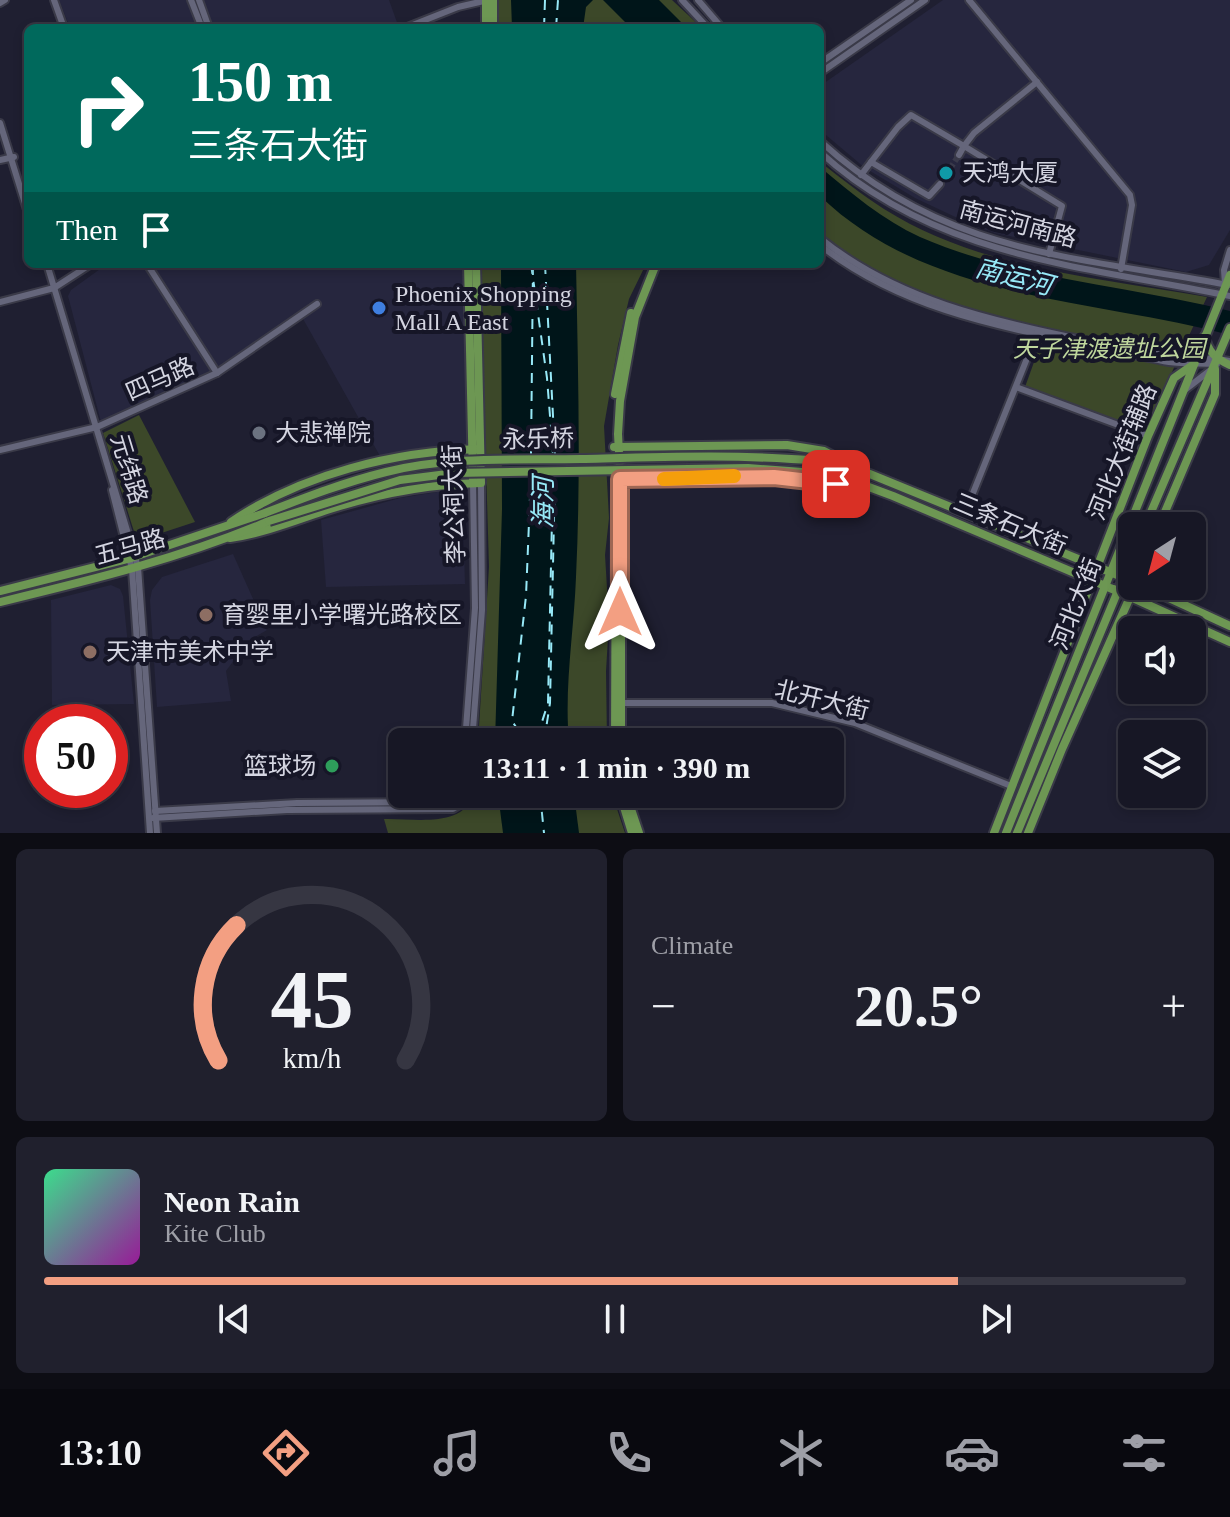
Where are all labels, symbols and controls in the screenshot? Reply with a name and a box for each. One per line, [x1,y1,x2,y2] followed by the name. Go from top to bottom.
[188,51,333,113] text: 150 m
[56,56,160,160] icon: right
[188,126,368,166] text: 三条石大街
[962,160,1058,186] place label: 天鸿大厦
[937,164,955,182] marker: 天鸿大厦
[957,196,1079,252] street label: 南运河南路
[134,208,178,252] icon: arrive
[56,213,118,246] text: Then
[973,253,1060,302] water label: 南运河
[395,281,572,335] place label: Phoenix Shopping Mall A East
[370,299,388,317] marker: Phoenix Shopping Mall A East
[1013,336,1208,362] park label: 天子津渡遗址公园
[122,352,198,406] street label: 四马路
[1083,380,1161,524] street label: 河北大街辅路
[275,420,371,446] place label: 大悲禅院
[250,424,268,442] marker: 大悲禅院
[502,425,574,453] street label: 永乐桥
[106,431,152,507] street label: 元纬路
[439,444,469,564] street label: 李公祠大街
[802,450,870,518] pin
[814,462,858,506] icon: arrive
[529,472,558,529] water label: 海河
[950,489,1070,559] street label: 三条石大街
[1118,512,1206,600] north arrow
[1118,512,1206,808] map controls
[92,525,168,569] street label: 五马路
[1046,555,1106,653] street label: 河北大街
[578,570,662,654] position arrow
[222,602,462,628] place label: 育婴里小学曙光路校区
[197,606,215,624] marker: 育婴里小学曙光路校区
[1118,616,1206,704] button: sound
[106,639,274,665] place label: 天津市美术中学
[81,643,99,661] marker: 天津市美术中学
[772,676,872,724] street label: 北开大街
[24,704,128,808] speed limit sign: 50
[1118,720,1206,808] button: layers
[482,751,750,784] text: 13:11 · 1 min · 390 m
[244,753,316,779] place label: 篮球场
[323,757,341,775] marker: 篮球场
[651,931,733,960] text: Climate
[270,953,353,1045] text: 45
[854,973,983,1039] text: 20.5°
[651,982,676,1031] text: −
[1161,982,1186,1031] text: +
[282,1043,341,1074] text: km/h
[164,1185,300,1218] text: Neon Rain
[164,1219,266,1248] text: Kite Club
[212,1297,256,1341] icon: previous
[593,1297,637,1341] icon: pause
[974,1297,1018,1341] icon: next
[258,1425,314,1481] icon: directions
[429,1425,485,1481] icon: music
[601,1425,657,1481] icon: phone
[773,1425,829,1481] icon: climate
[944,1425,1000,1481] icon: car
[1116,1425,1172,1481] icon: filters
[58,1433,142,1473] text: 13:10

